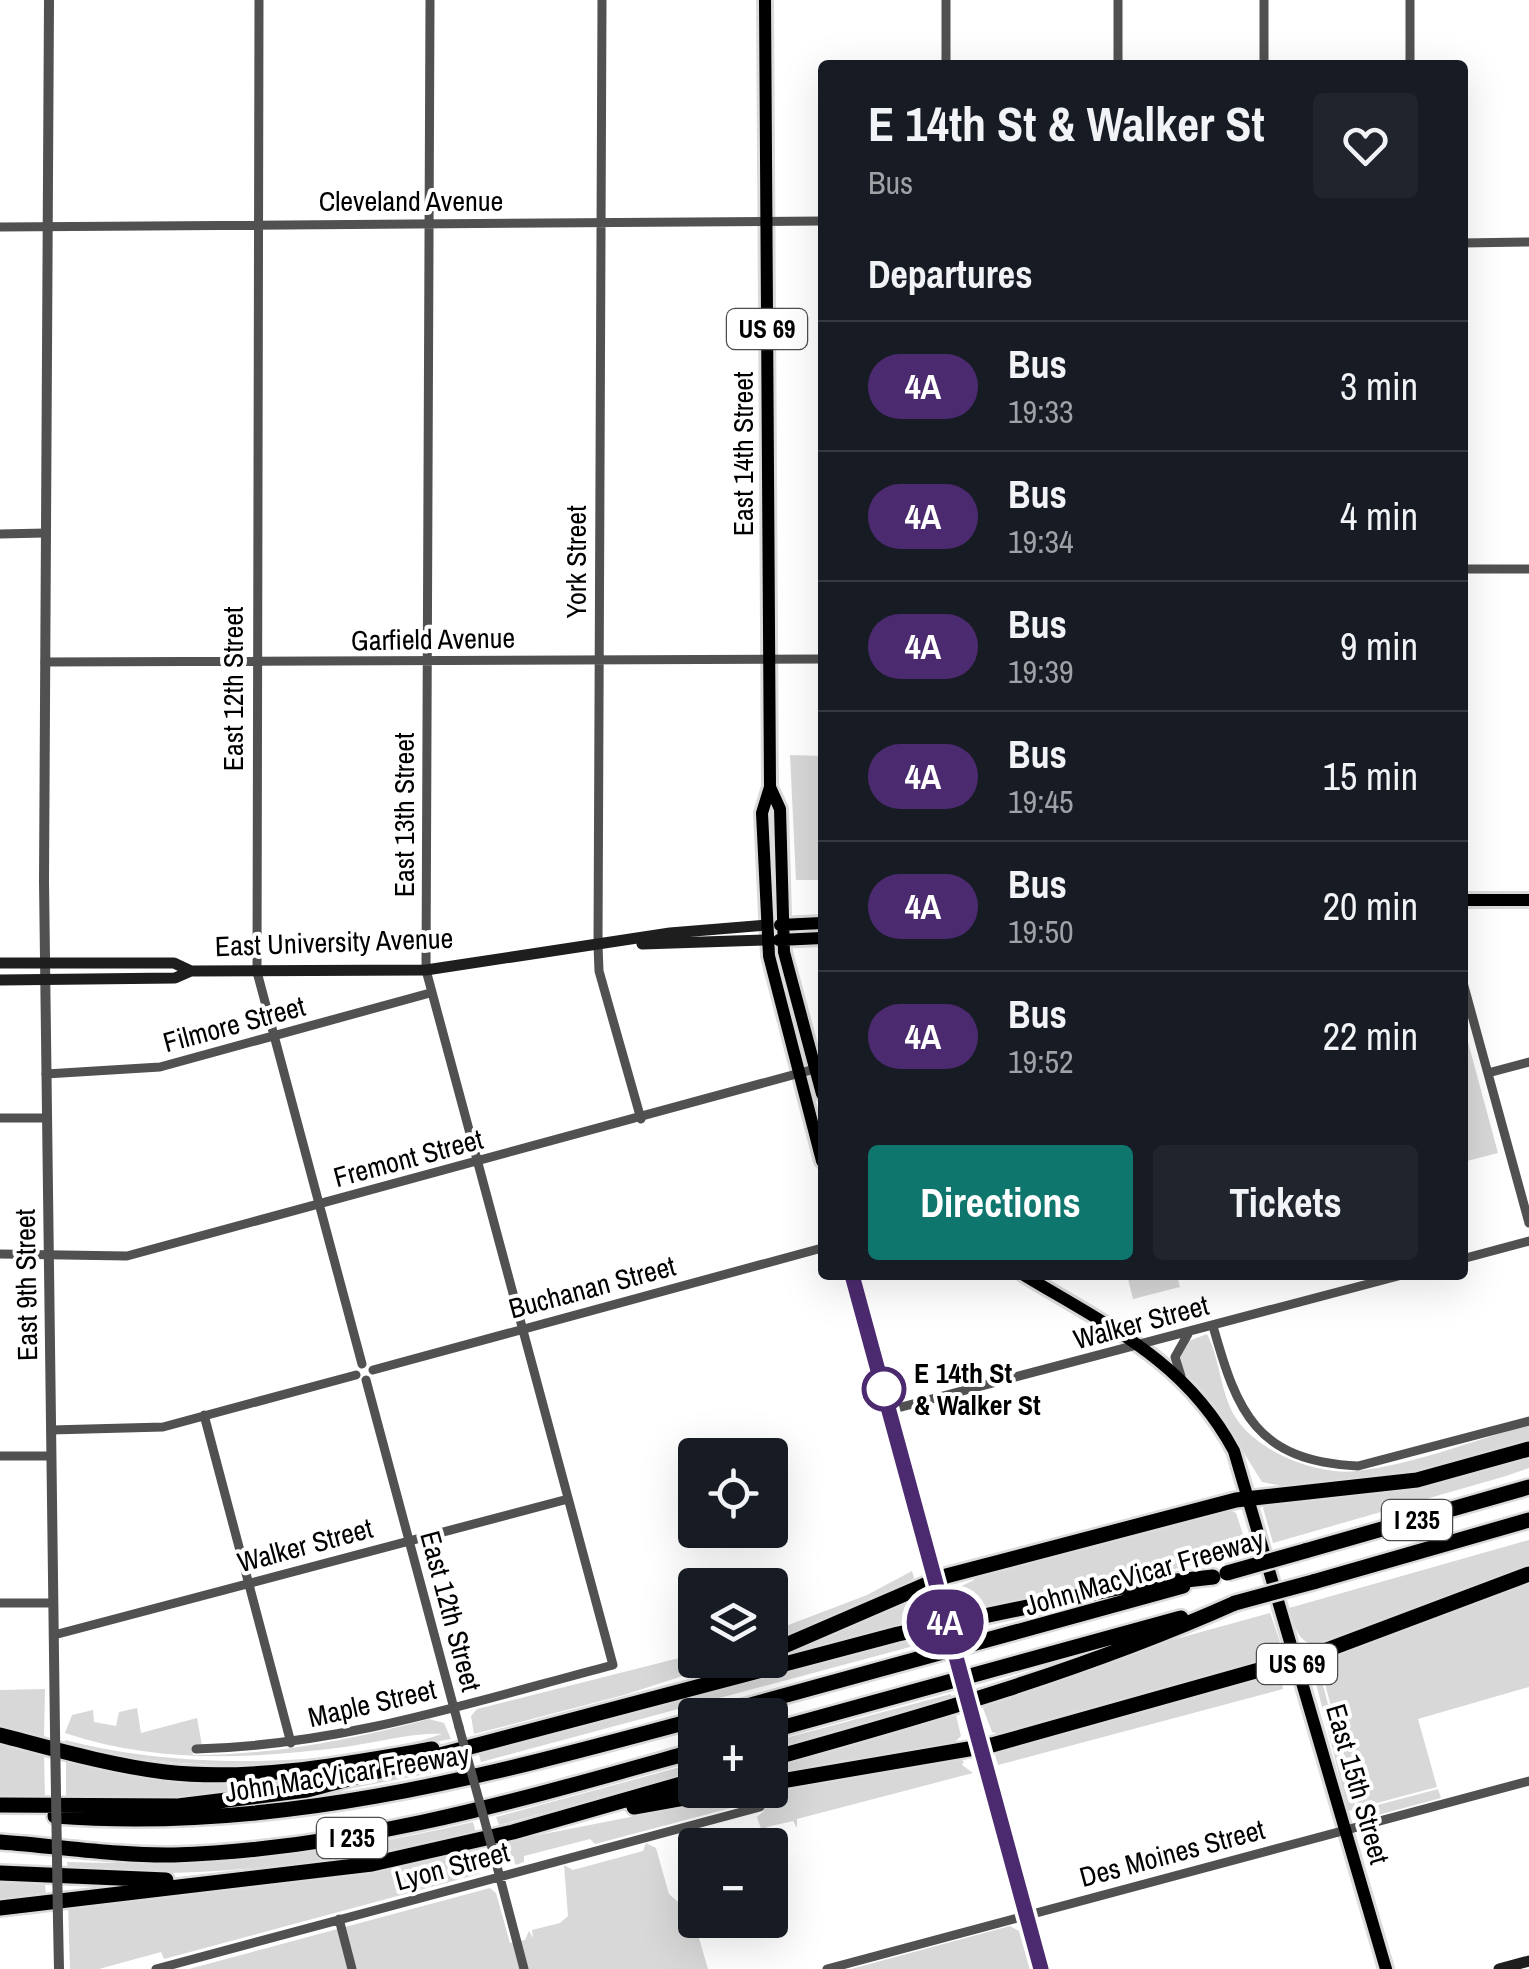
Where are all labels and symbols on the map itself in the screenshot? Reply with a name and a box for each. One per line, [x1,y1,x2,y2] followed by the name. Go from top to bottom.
[319,182,503,220] street label: Cleveland Avenue
[727,309,807,349] road number: US 69
[724,372,762,536] street label: East 14th Street
[557,505,595,619] street label: York Street
[214,607,252,771] street label: East 12th Street
[351,619,515,659] street label: Garfield Avenue
[385,733,423,897] street label: East 13th Street
[214,919,454,965] street label: East University Avenue
[159,987,309,1061] street label: Filmore Street
[329,1120,487,1196] street label: Fremont Street
[6,1209,46,1361] street label: East 9th Street
[504,1247,680,1327] street label: Buchanan Street
[1069,1286,1213,1358] street label: Walker Street
[914,1354,1041,1424] place label: E 14th St & Walker St
[863,1368,905,1410] marker: E 14th St & Walker St
[1382,1500,1452,1540] road number: I 235
[233,1509,377,1581] street label: Walker Street
[1020,1520,1269,1624] street label: John MacVicar Freeway
[411,1527,491,1695] street label: East 12th Street
[900,1590,990,1654] line badge: 4A
[1257,1644,1337,1684] road number: US 69
[304,1670,440,1736] street label: Maple Street
[1317,1700,1399,1868] street label: East 15th Street
[222,1735,473,1811] street label: John MacVicar Freeway
[1075,1810,1269,1896] street label: Des Moines Street
[317,1818,387,1858] road number: I 235
[391,1833,513,1899] street label: Lyon Street

